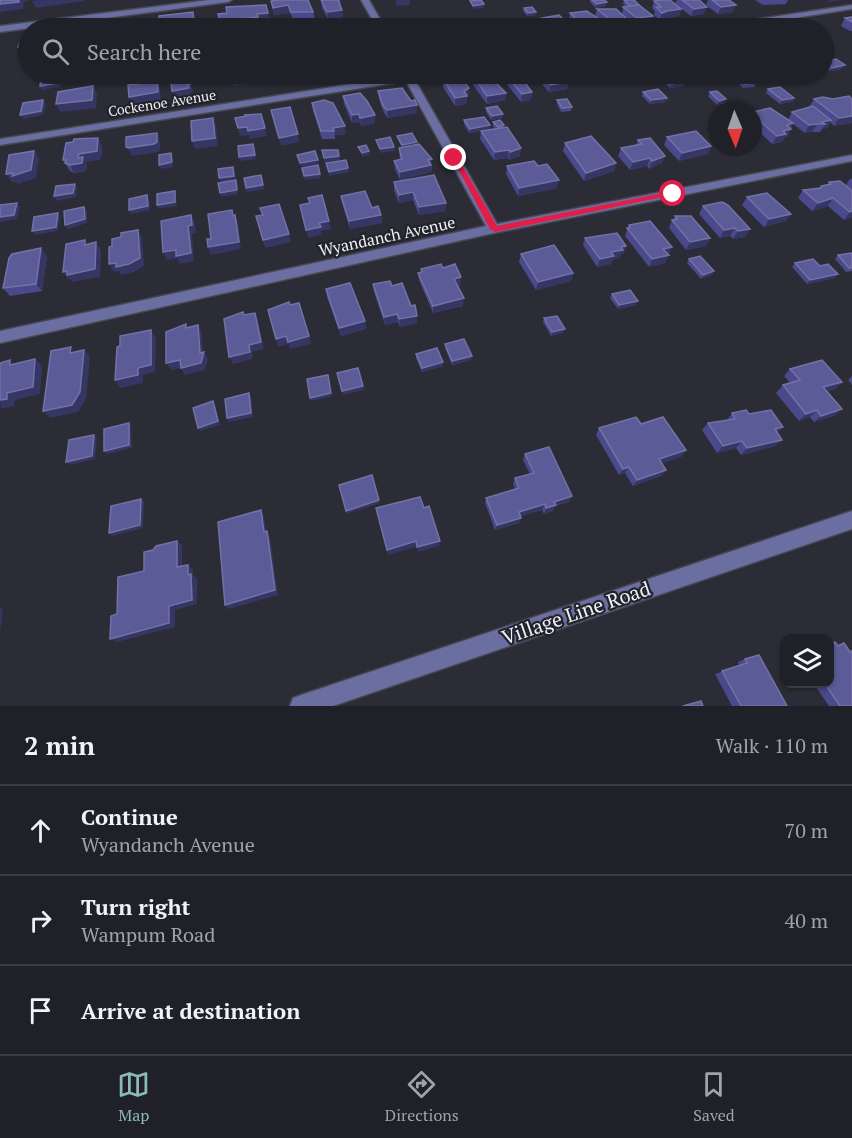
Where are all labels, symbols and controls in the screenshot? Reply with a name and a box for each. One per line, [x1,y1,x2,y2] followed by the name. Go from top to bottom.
[18,18,834,84] search box
[39,35,72,68] icon: search
[87,37,201,66] text: Search here
[107,85,217,120] street label: Cockenoe Avenue
[708,102,762,156] north arrow
[440,144,466,170] route end
[659,180,685,206] route start
[317,211,457,261] street label: Wyandanch Avenue
[498,574,654,651] street label: Village Line Road
[780,634,834,688] map controls
[780,634,834,688] button: layers
[24,728,95,762] text: 2 min
[716,732,828,759] text: Walk · 110 m
[81,802,178,831] text: Continue
[24,814,57,847] icon: ahead
[785,817,828,844] text: 70 m
[81,831,255,858] text: Wyandanch Avenue
[81,892,190,921] text: Turn right
[24,904,57,937] icon: right
[785,907,828,934] text: 40 m
[81,921,215,948] text: Wampum Road
[24,994,57,1027] icon: arrive
[81,996,300,1025] text: Arrive at destination
[117,1068,150,1126] tab: Map
[385,1068,459,1126] tab: Directions
[693,1068,735,1126] tab: Saved

